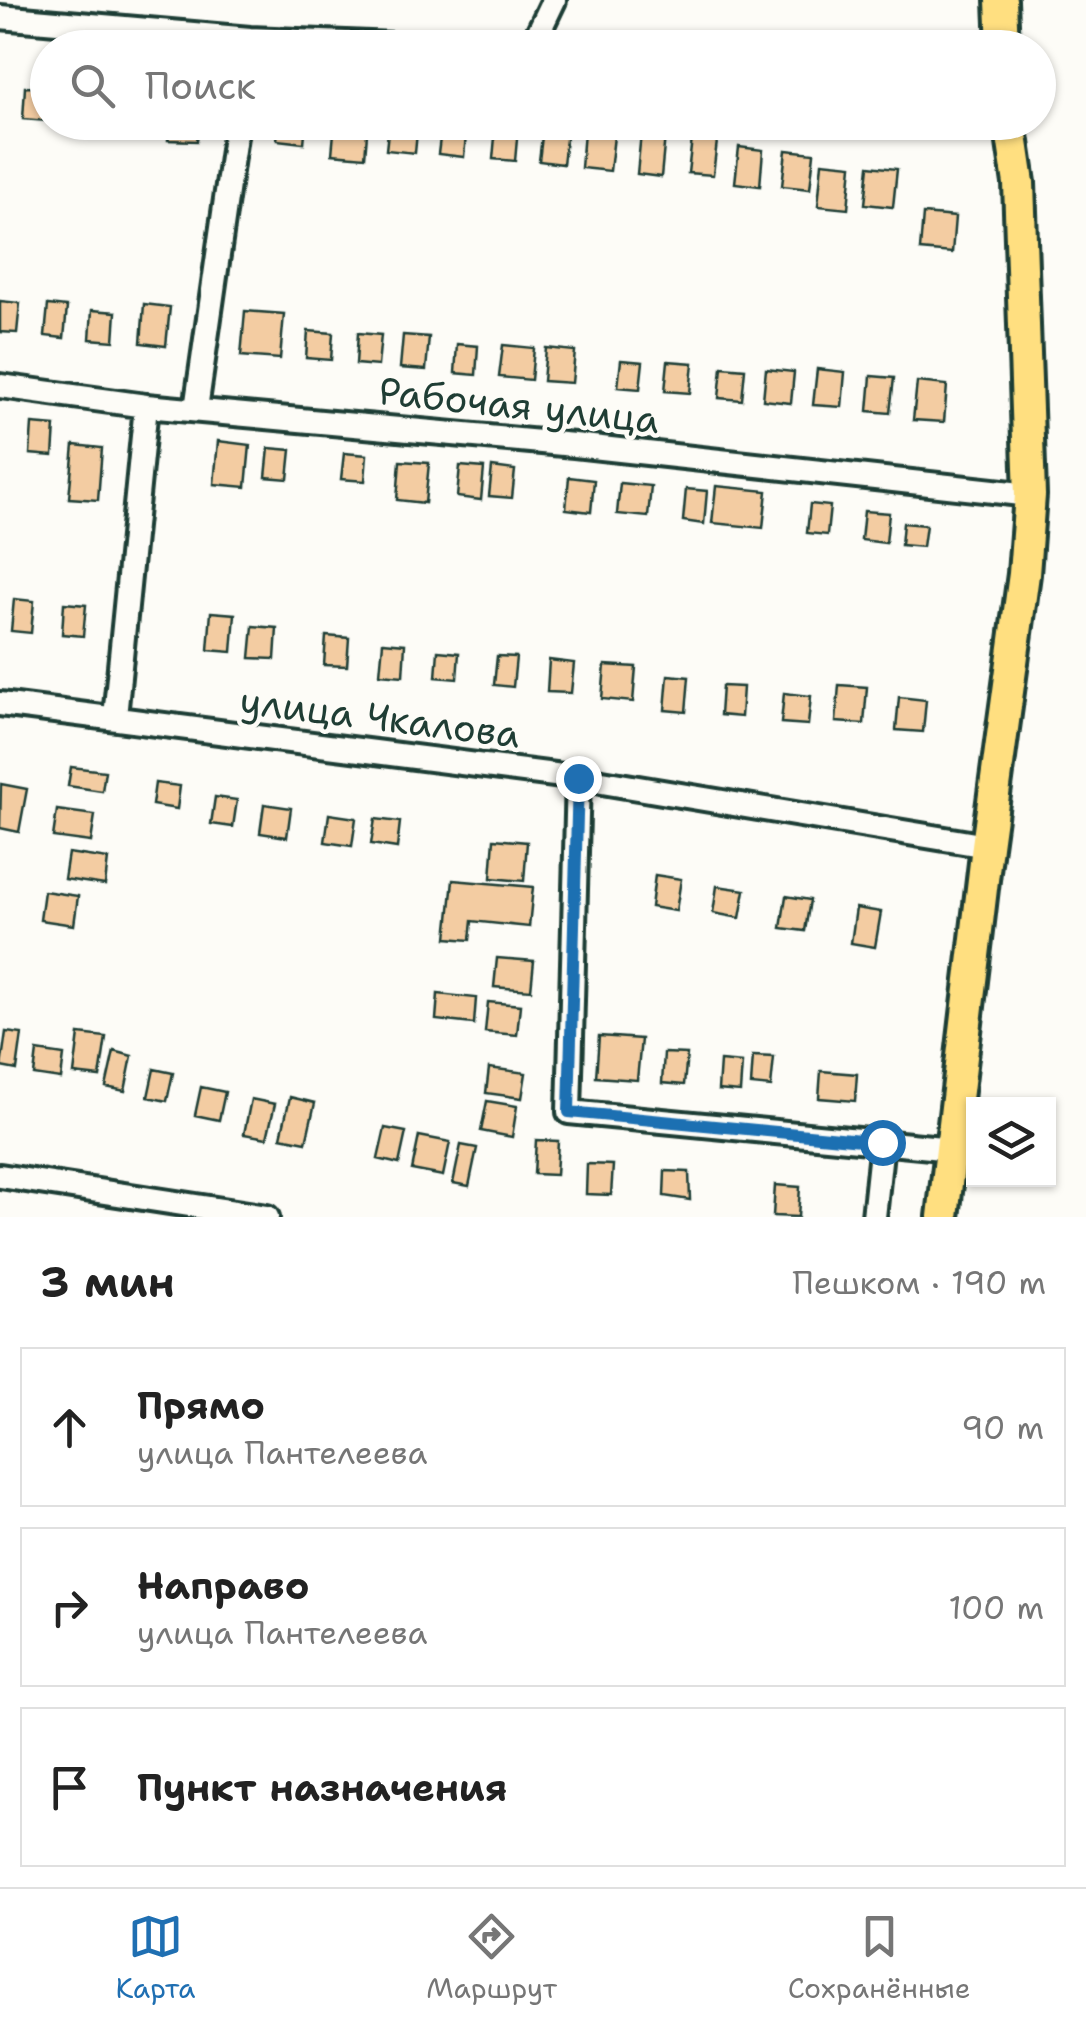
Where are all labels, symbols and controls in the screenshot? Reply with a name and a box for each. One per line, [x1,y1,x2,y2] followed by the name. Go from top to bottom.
[30,30,1056,140] search box
[65,58,120,113] icon: search
[145,60,256,111] text: Поиск
[376,365,662,445] street label: Рабочая улица
[237,675,523,760] street label: улица Чкалова
[556,756,602,802] route end
[966,1097,1056,1187] map controls
[966,1097,1056,1187] button: layers
[860,1120,906,1166] route start
[40,1254,175,1310] text: 3 мин
[793,1261,1046,1304] text: Пешком · 190 m
[137,1380,265,1431] text: Прямо
[42,1400,97,1455] icon: ahead
[961,1406,1044,1449] text: 90 m
[137,1431,427,1474] text: улица Пантелеева
[137,1560,310,1611] text: Направо
[42,1580,97,1635] icon: right
[948,1586,1044,1629] text: 100 m
[137,1611,427,1654] text: улица Пантелеева
[42,1760,97,1815] icon: arrive
[137,1762,507,1813] text: Пункт назначения
[115,1909,196,2007] tab: Карта
[426,1909,557,2007] tab: Маршрут
[788,1909,971,2007] tab: Сохранённые

